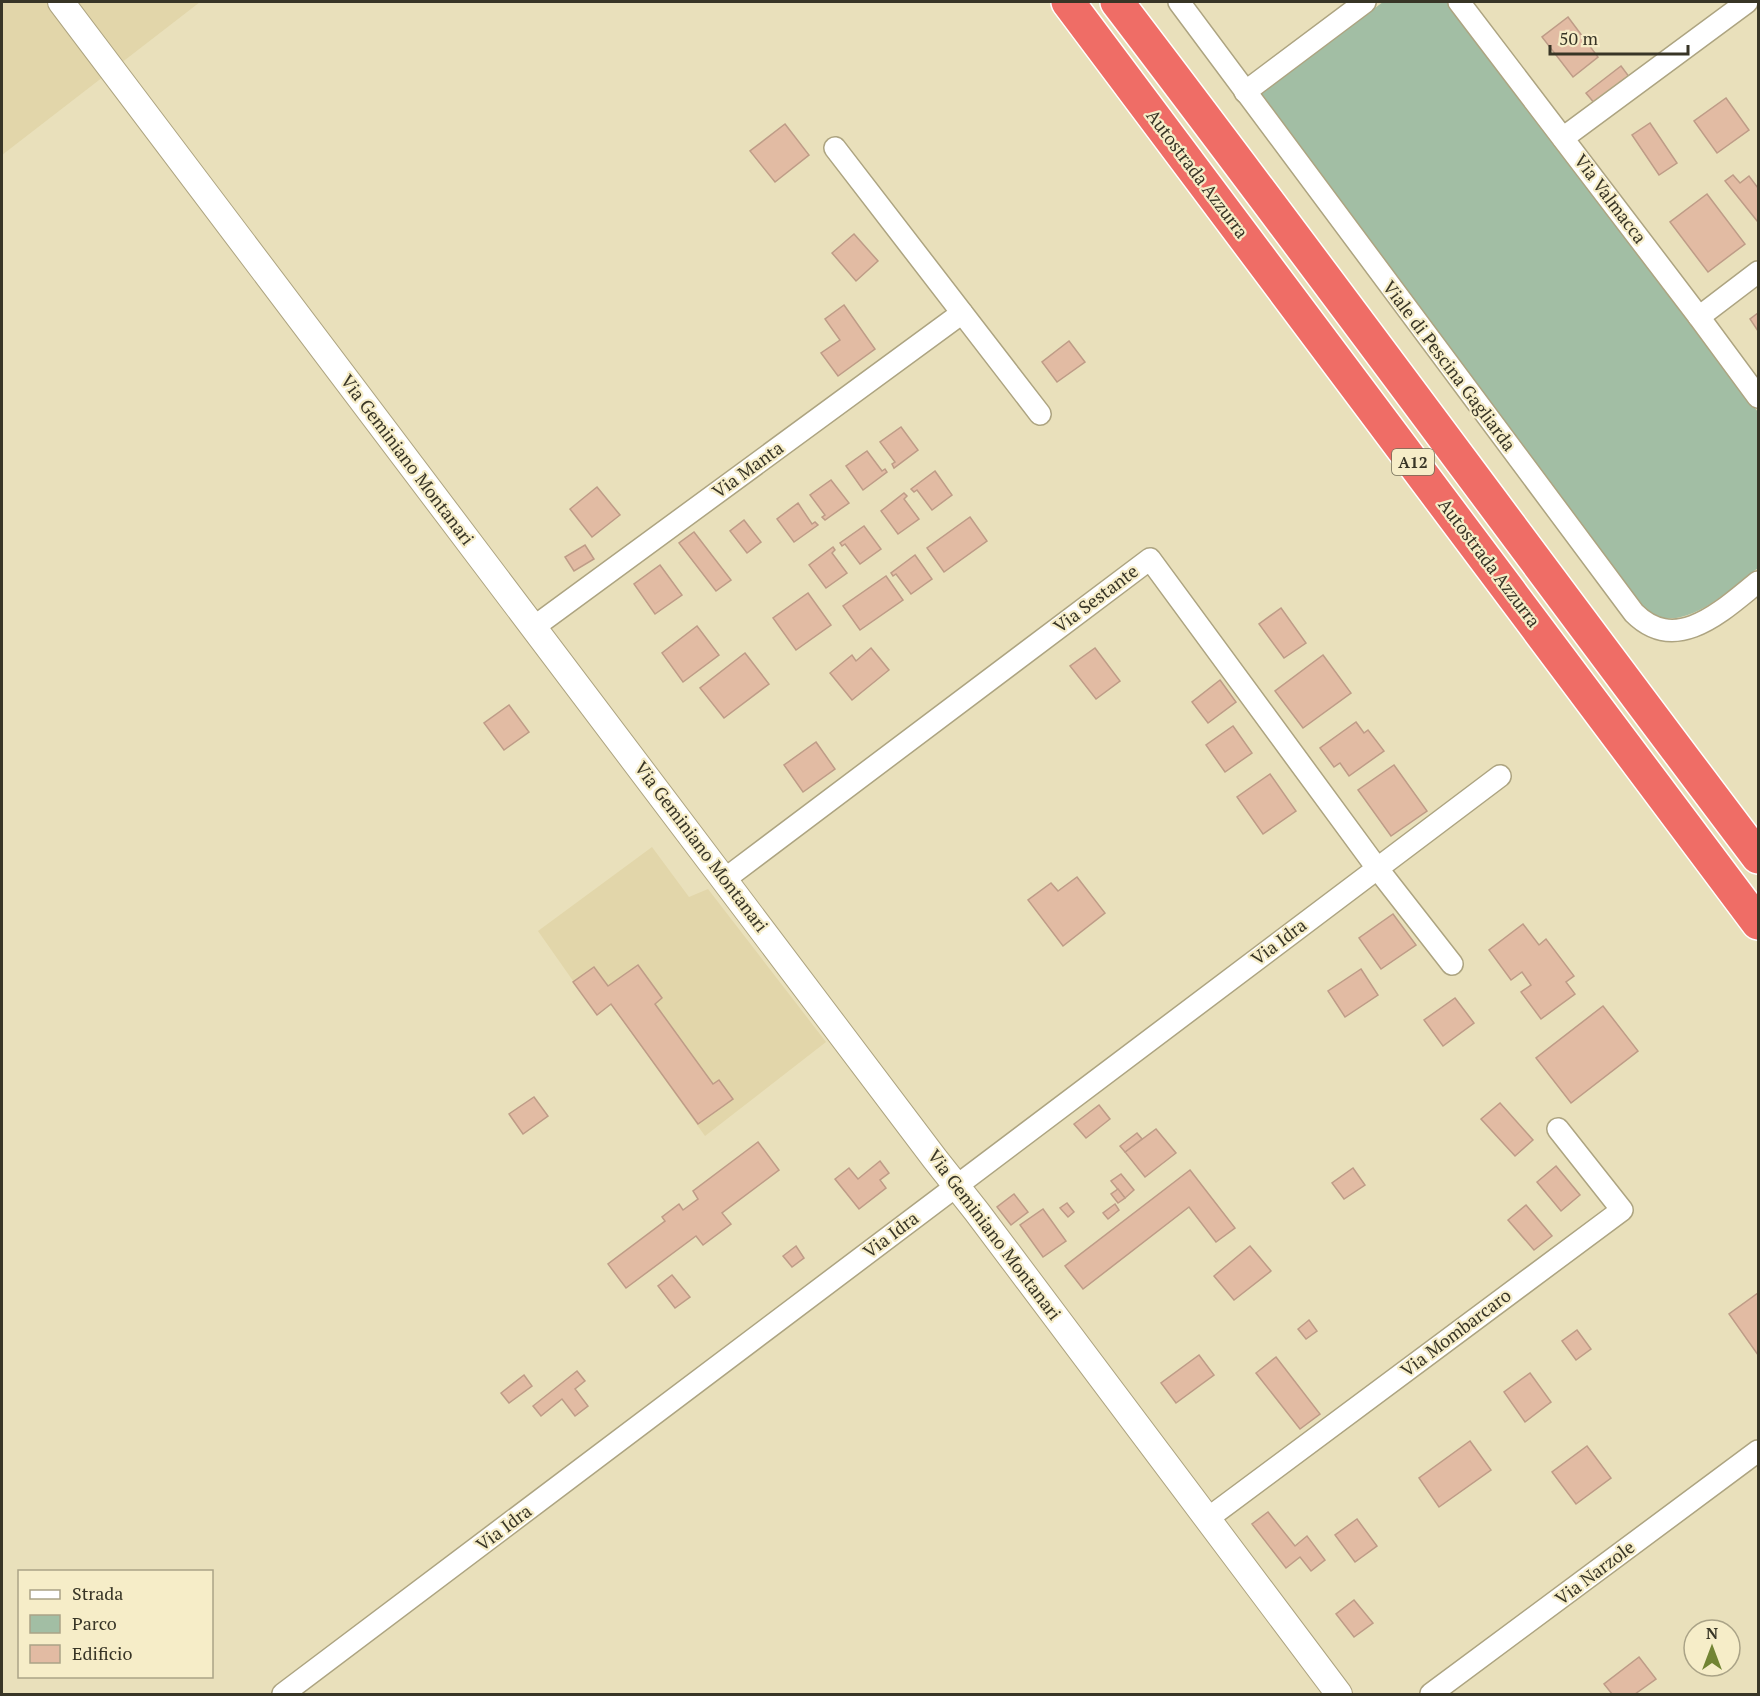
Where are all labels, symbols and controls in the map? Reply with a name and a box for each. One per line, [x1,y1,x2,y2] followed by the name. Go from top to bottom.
[1550,18,1688,56] scale bar
[1559,26,1599,50] text: 50 m
[1141,104,1254,243] street label: Autostrada Azzurra
[1569,149,1652,248] street label: Via Valmacca
[1378,275,1522,455] street label: Viale di Pescina Gagliarda
[336,369,480,550] street label: Via Geminiano Montanari
[707,435,788,503] street label: Via Manta
[1392,449,1434,475] road number: A12
[1433,493,1546,632] street label: Autostrada Azzurra
[1048,559,1143,638] street label: Via Sestante
[630,756,774,937] street label: Via Geminiano Montanari
[1246,913,1311,970] street label: Via Idra
[923,1144,1067,1325] street label: Via Geminiano Montanari
[858,1206,923,1263] street label: Via Idra
[1395,1283,1516,1382] street label: Via Mombarcaro
[471,1499,536,1556] street label: Via Idra
[1550,1535,1639,1610] street label: Via Narzole
[18,1570,213,1678] legend
[72,1581,123,1605] text: Strada
[72,1611,117,1635] text: Parco
[1682,1618,1742,1678] north arrow
[1706,1622,1718,1644] text: N
[72,1641,132,1665] text: Edificio

